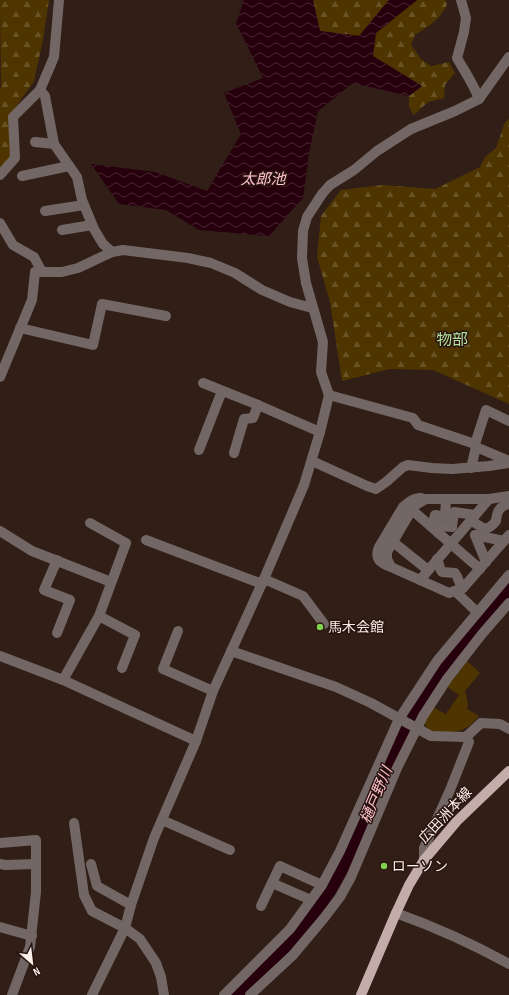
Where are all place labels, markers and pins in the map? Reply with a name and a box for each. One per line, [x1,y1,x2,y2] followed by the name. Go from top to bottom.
[328,619,384,636] place label: 馬木会館
[315,622,325,632] marker: 馬木会館
[392,858,448,875] place label: ローソン
[379,861,389,871] marker: ローソン

